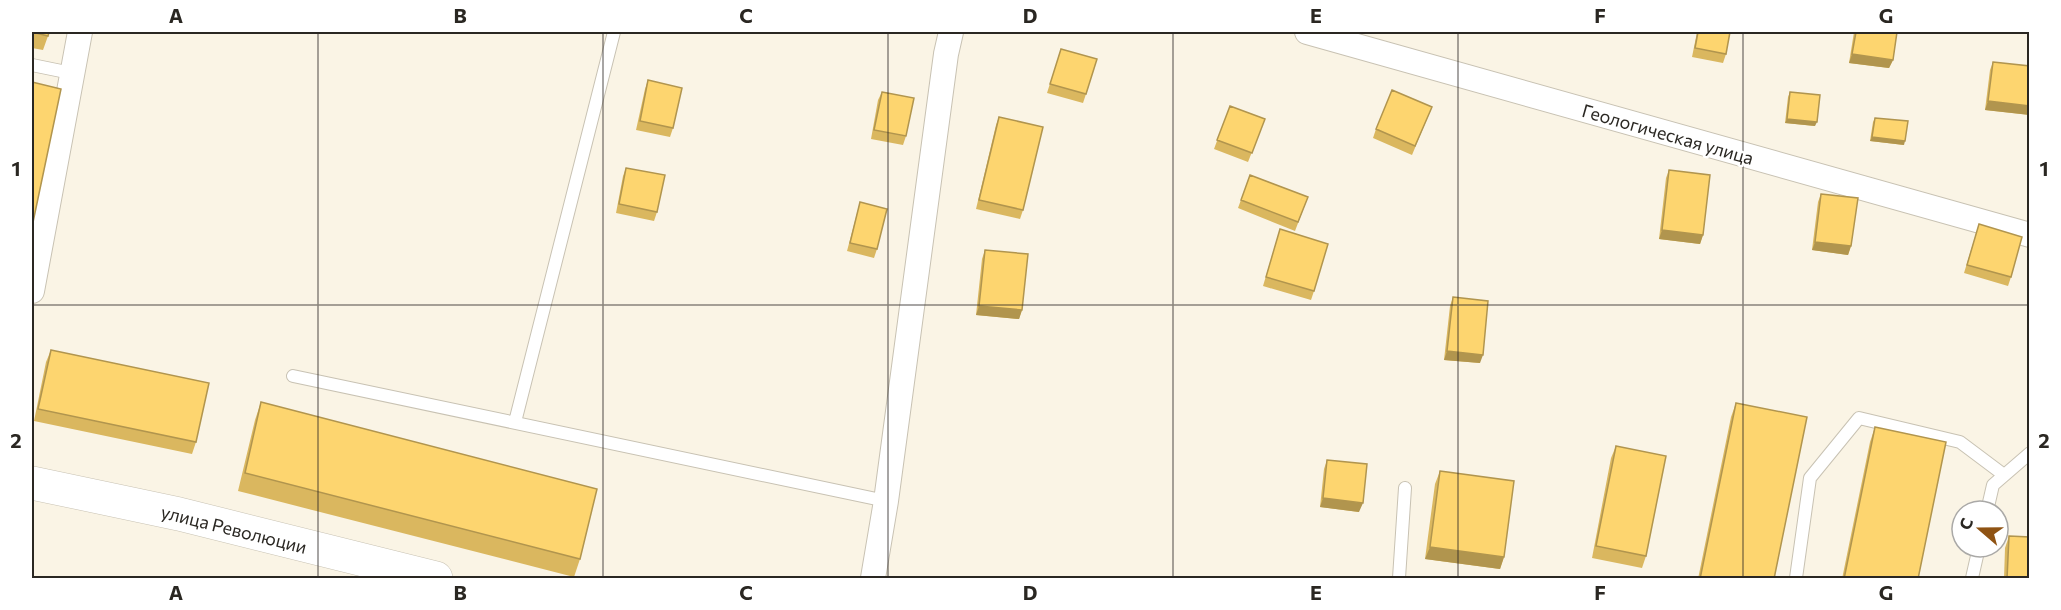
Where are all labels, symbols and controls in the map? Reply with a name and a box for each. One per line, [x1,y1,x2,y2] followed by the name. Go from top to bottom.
[169,3,183,27] text: A
[453,3,467,27] text: B
[739,3,753,27] text: C
[1023,3,1037,27] text: D
[1310,3,1322,27] text: E
[1594,3,1606,27] text: F
[1879,3,1893,27] text: G
[1580,99,1756,169] street label: Геологическая улица
[11,156,21,180] text: 1
[2039,156,2049,180] text: 1
[10,428,22,452] text: 2
[2038,428,2050,452] text: 2
[1950,499,2010,559] north arrow
[159,500,309,558] street label: улица Революции
[1955,515,1976,532] text: С
[169,580,183,604] text: A
[453,580,467,604] text: B
[739,580,753,604] text: C
[1023,580,1037,604] text: D
[1310,580,1322,604] text: E
[1594,580,1606,604] text: F
[1879,580,1893,604] text: G

